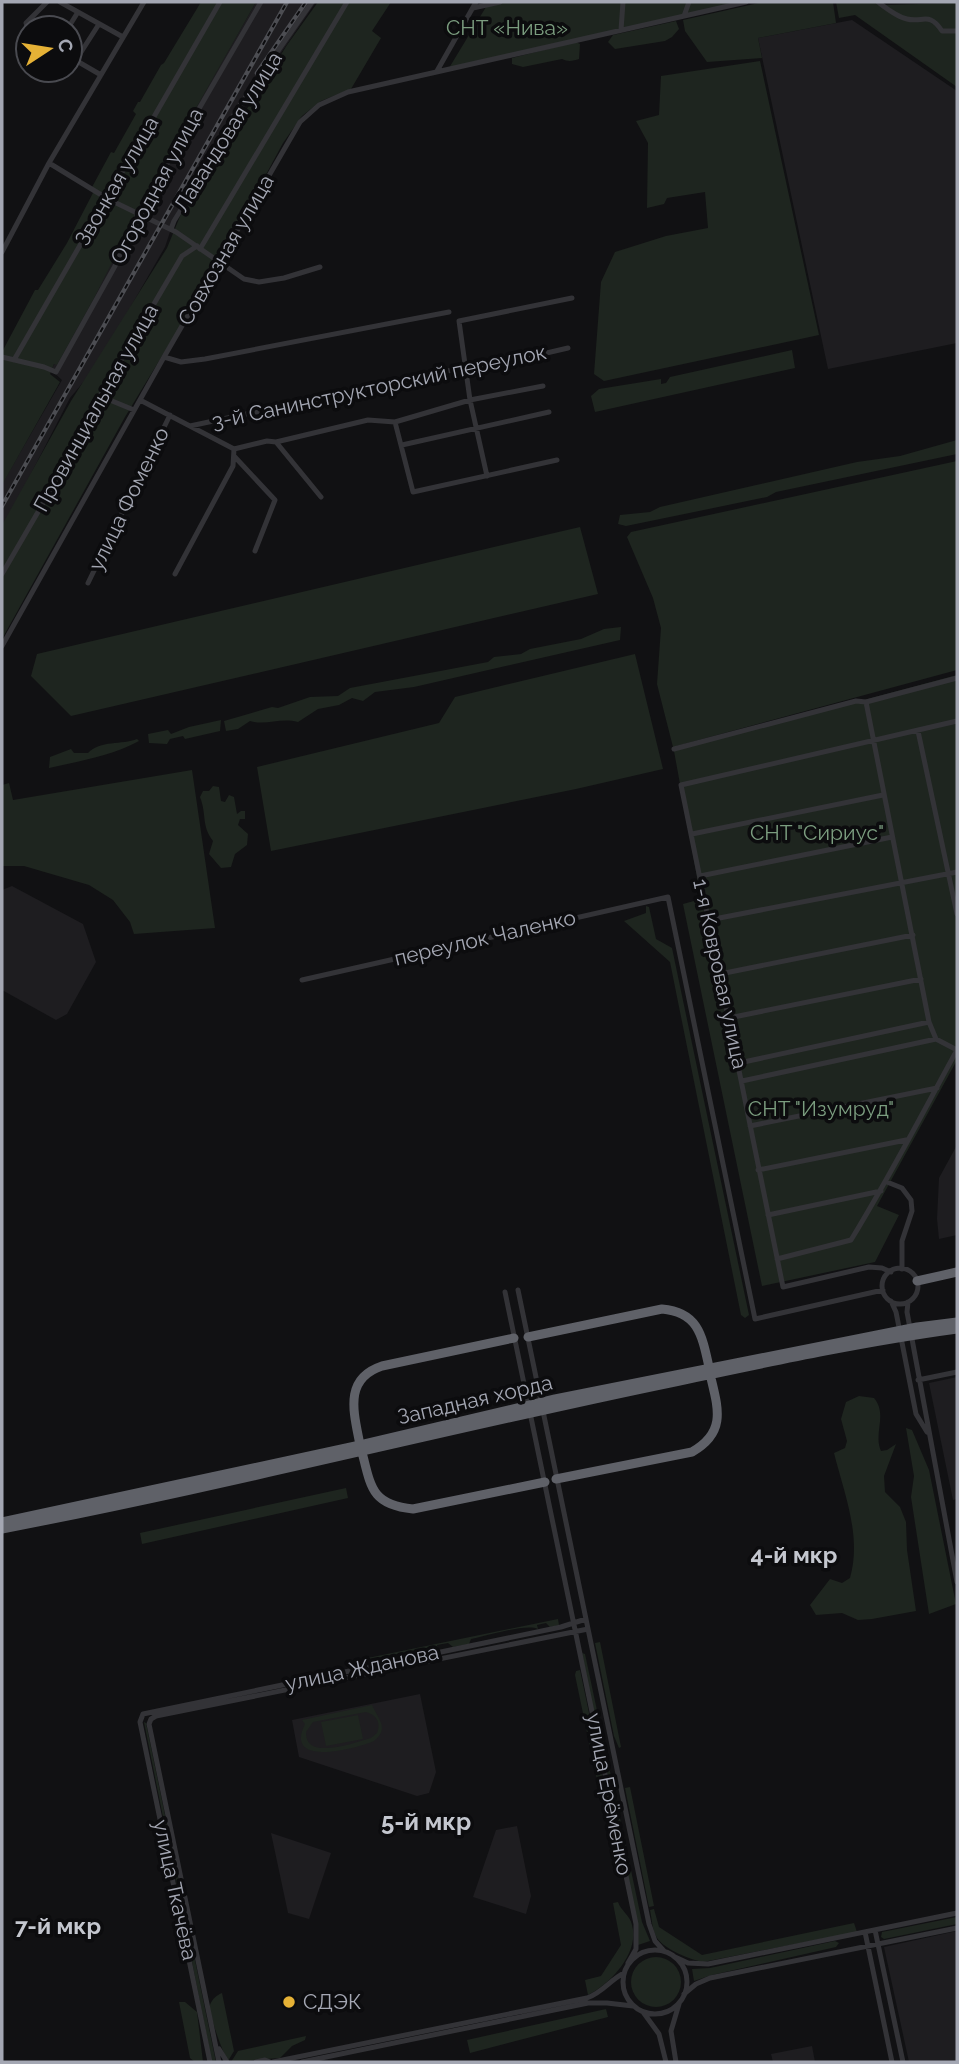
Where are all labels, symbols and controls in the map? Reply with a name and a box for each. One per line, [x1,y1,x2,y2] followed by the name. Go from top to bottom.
[14,14,84,84] north arrow
[446,15,568,40] park label: СНТ «Нива»
[54,37,78,54] text: С
[168,47,287,216] street label: Лавандовая улица
[105,103,208,268] street label: Огородная улица
[70,112,164,250] street label: Звонкая улица
[172,170,279,329] street label: Совхозная улица
[28,300,163,516] street label: Провинциальная улица
[209,339,549,434] street label: 3-й Санинструкторский переулок
[83,423,174,575] street label: улица Фоменко
[750,820,884,845] park label: СНТ "Сириус"
[688,877,753,1071] street label: 1-я Ковровая улица
[392,904,578,971] street label: переулок Чаленко
[748,1096,894,1121] park label: СНТ "Изумруд"
[395,1370,555,1429] street label: Западная хорда
[751,1541,837,1568] district label: 4-й мкр
[283,1639,441,1696] street label: улица Жданова
[581,1711,637,1877] street label: улица Ерёменко
[381,1807,471,1836] district label: 5-й мкр
[148,1817,203,1963] street label: улица Ткачёва
[15,1912,101,1939] district label: 7-й мкр
[303,1989,361,2014] place label: СДЭК
[281,1994,297,2010] marker: СДЭК

